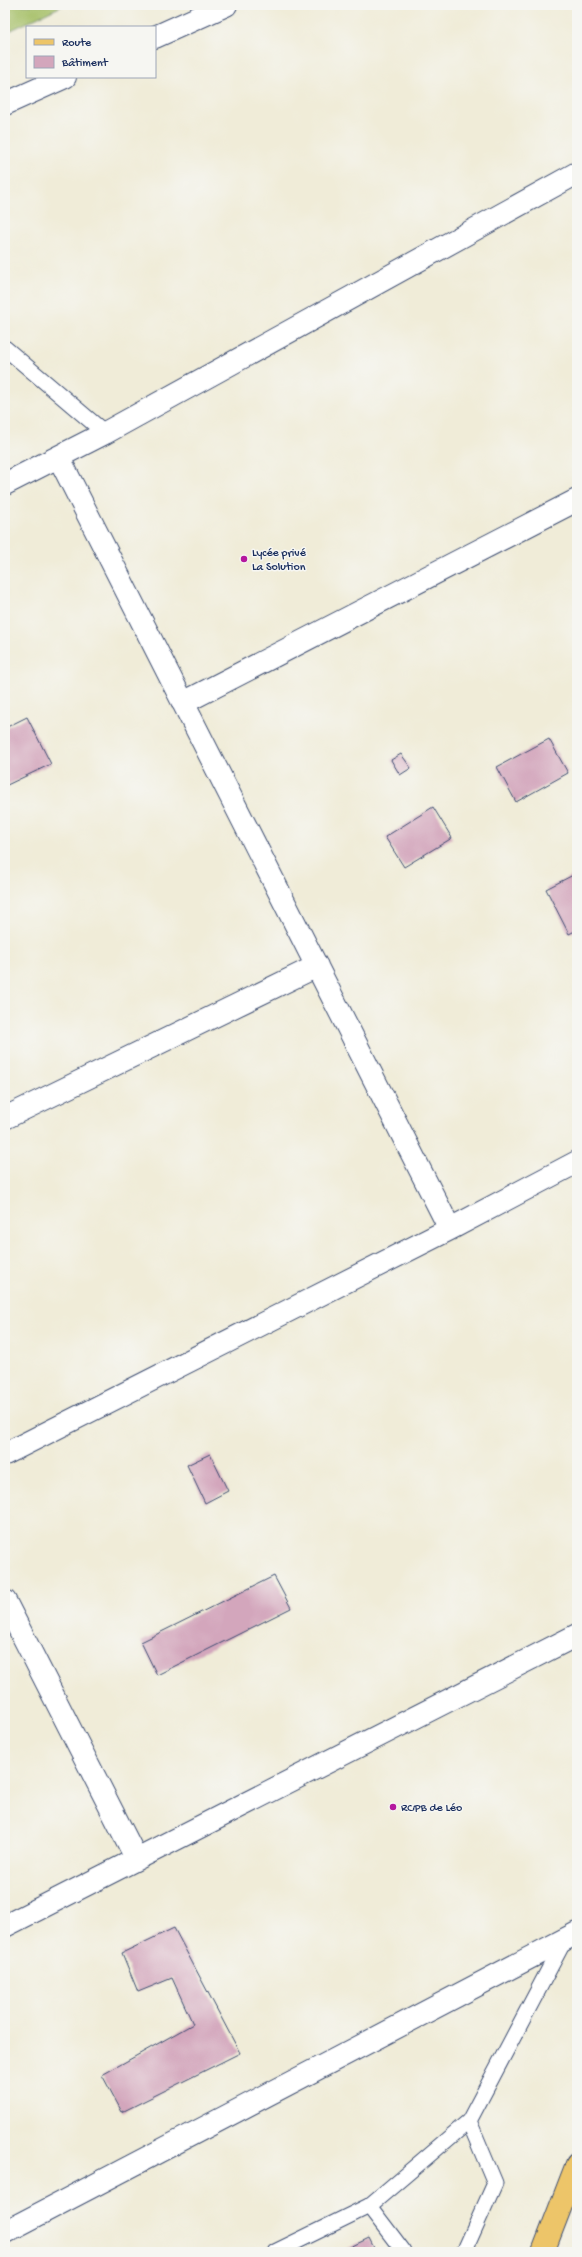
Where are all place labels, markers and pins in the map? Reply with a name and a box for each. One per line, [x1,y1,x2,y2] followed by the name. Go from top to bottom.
[252,547,307,575] place label: Lycée privé La Solution
[239,554,249,564] marker: Lycée privé La Solution
[388,1802,398,1812] marker: RCPB de Léo
[401,1802,462,1816] place label: RCPB de Léo

